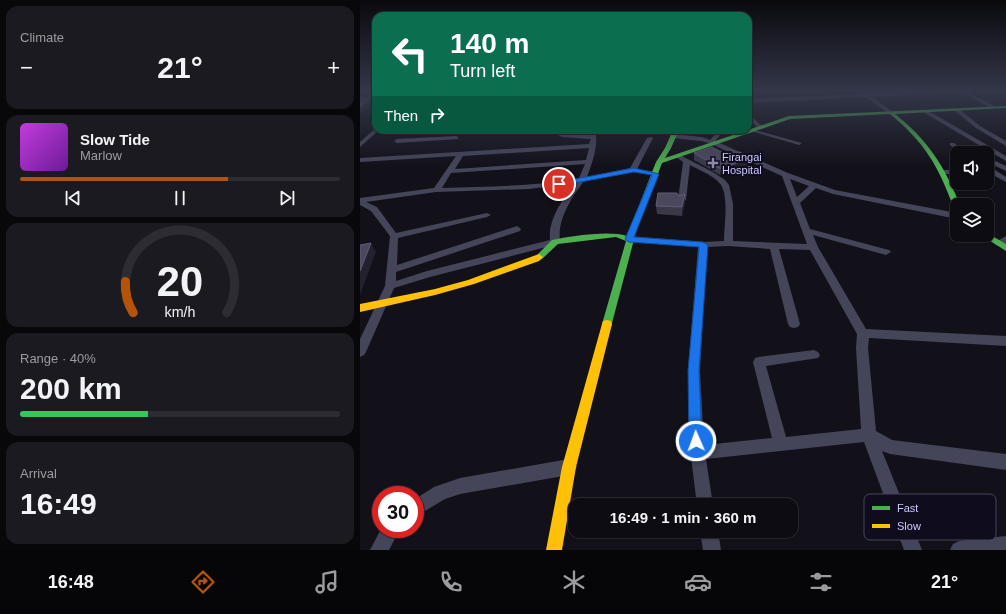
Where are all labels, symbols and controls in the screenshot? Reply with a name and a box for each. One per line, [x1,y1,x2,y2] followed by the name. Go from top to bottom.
[384,28,436,80] icon: left
[450,28,529,59] text: 140 m
[20,30,64,45] text: Climate
[157,51,203,84] text: 21°
[20,55,33,80] text: −
[327,55,340,80] text: +
[450,61,515,81] text: Turn left
[426,104,448,126] icon: right
[384,107,418,124] text: Then
[80,131,150,148] text: Slow Tide
[950,146,994,242] map controls
[950,146,994,190] button: sound
[80,148,122,163] text: Marlow
[722,151,762,176] place label: Firangai Hospital
[707,157,719,169] marker: Firangai Hospital
[542,167,576,201] pin
[548,173,570,195] icon: arrive
[62,187,84,209] icon: previous
[169,187,191,209] icon: pause
[276,187,298,209] icon: next
[950,198,994,242] button: layers
[157,258,203,305] text: 20
[165,304,196,320] text: km/h
[20,351,96,366] text: Range · 40%
[20,372,122,405] text: 200 km
[675,420,717,462] position arrow
[20,466,57,481] text: Arrival
[372,486,424,538] speed limit sign: 30
[20,487,97,520] text: 16:49
[864,494,996,540] legend
[897,502,918,514] text: Fast
[610,509,756,526] text: 16:49 · 1 min · 360 m
[897,520,921,532] text: Slow
[189,568,217,596] icon: directions
[313,568,341,596] icon: music
[437,568,465,596] icon: phone
[560,568,588,596] icon: climate
[684,568,712,596] icon: car
[807,568,835,596] icon: filters
[48,572,94,592] text: 16:48
[931,572,958,592] text: 21°

